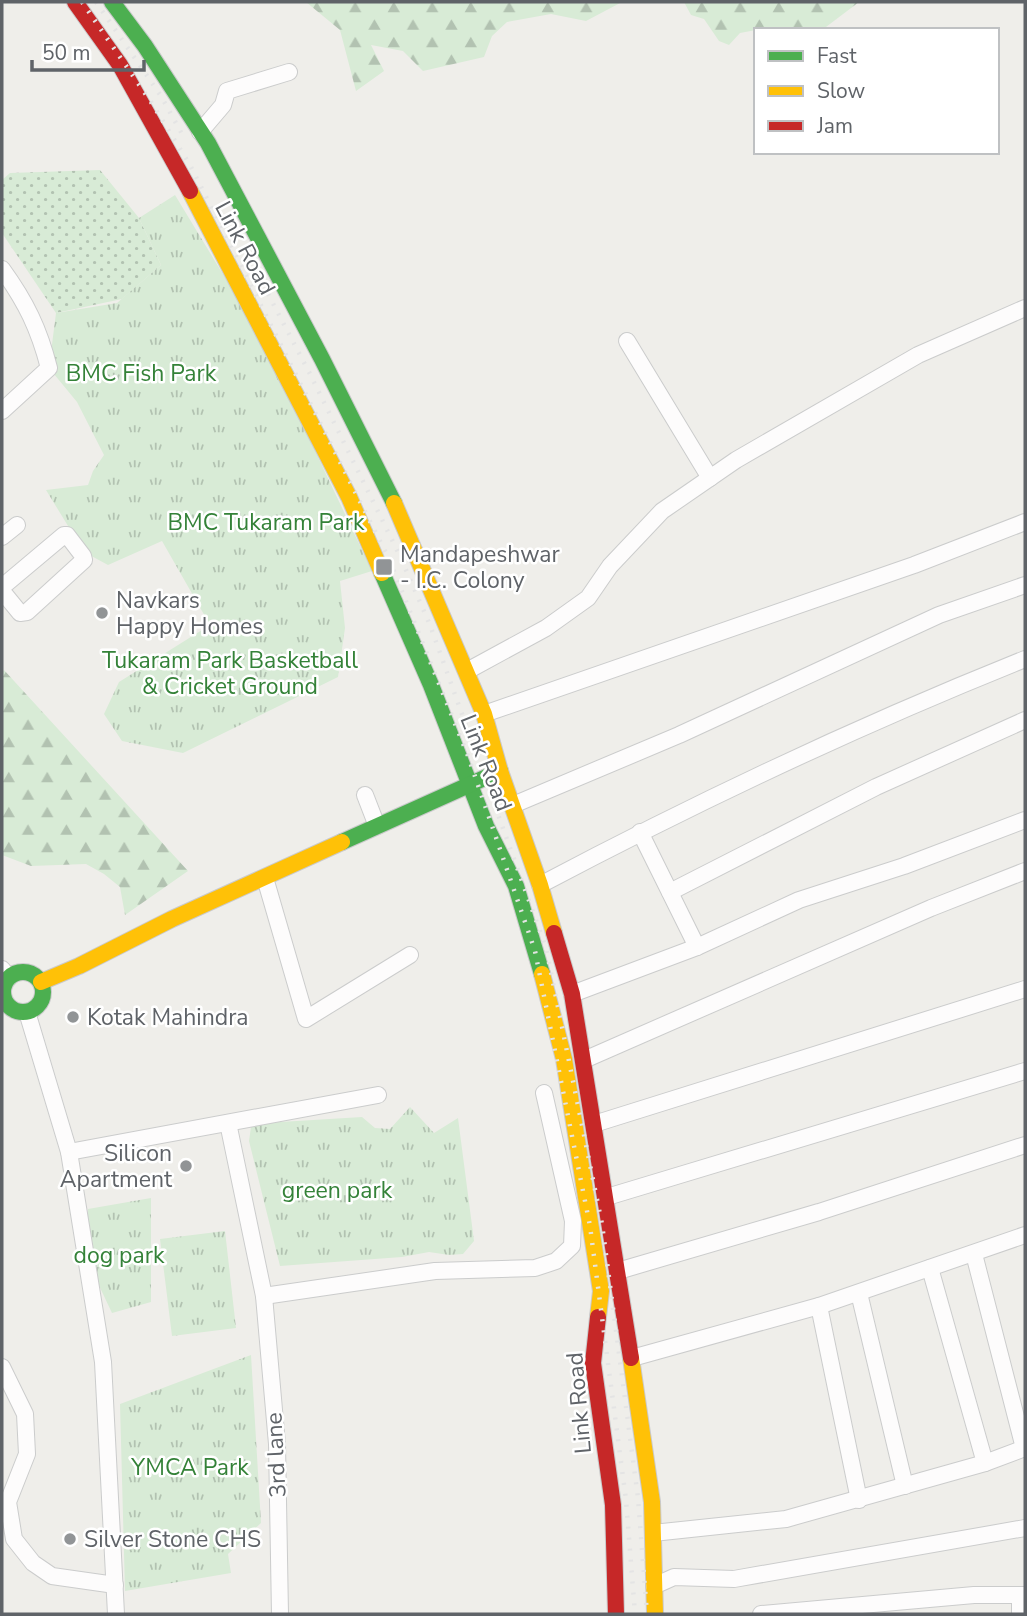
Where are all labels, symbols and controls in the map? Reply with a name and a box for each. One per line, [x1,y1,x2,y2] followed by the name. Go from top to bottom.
[32,28,144,72] scale bar
[754,28,999,154] legend
[42,39,91,67] text: 50 m
[817,42,857,70] text: Fast
[817,77,866,105] text: Slow
[816,112,853,140] text: Jam
[207,196,283,300] street label: Link Road
[66,358,217,389] park label: BMC Fish Park
[167,507,365,538] park label: BMC Tukaram Park
[400,539,560,596] place label: Mandapeshwar - I.C. Colony
[374,557,394,577] marker: Mandapeshwar - I.C. Colony
[116,585,263,642] place label: Navkars Happy Homes
[94,605,110,621] marker: Navkars Happy Homes
[102,645,358,702] park label: Tukaram Park Basketball & Cricket Ground
[453,710,519,816] street label: Link Road
[87,1002,248,1033] place label: Kotak Mahindra
[65,1009,81,1025] marker: Kotak Mahindra
[60,1138,173,1195] place label: Silicon Apartment
[178,1158,194,1174] marker: Silicon Apartment
[282,1175,393,1206] park label: green park
[74,1240,165,1271] park label: dog park
[559,1351,599,1455] street label: Link Road
[258,1411,294,1499] street label: 3rd lane
[130,1452,249,1483] park label: YMCA Park
[84,1524,261,1555] place label: Silver Stone CHS
[62,1531,78,1547] marker: Silver Stone CHS

